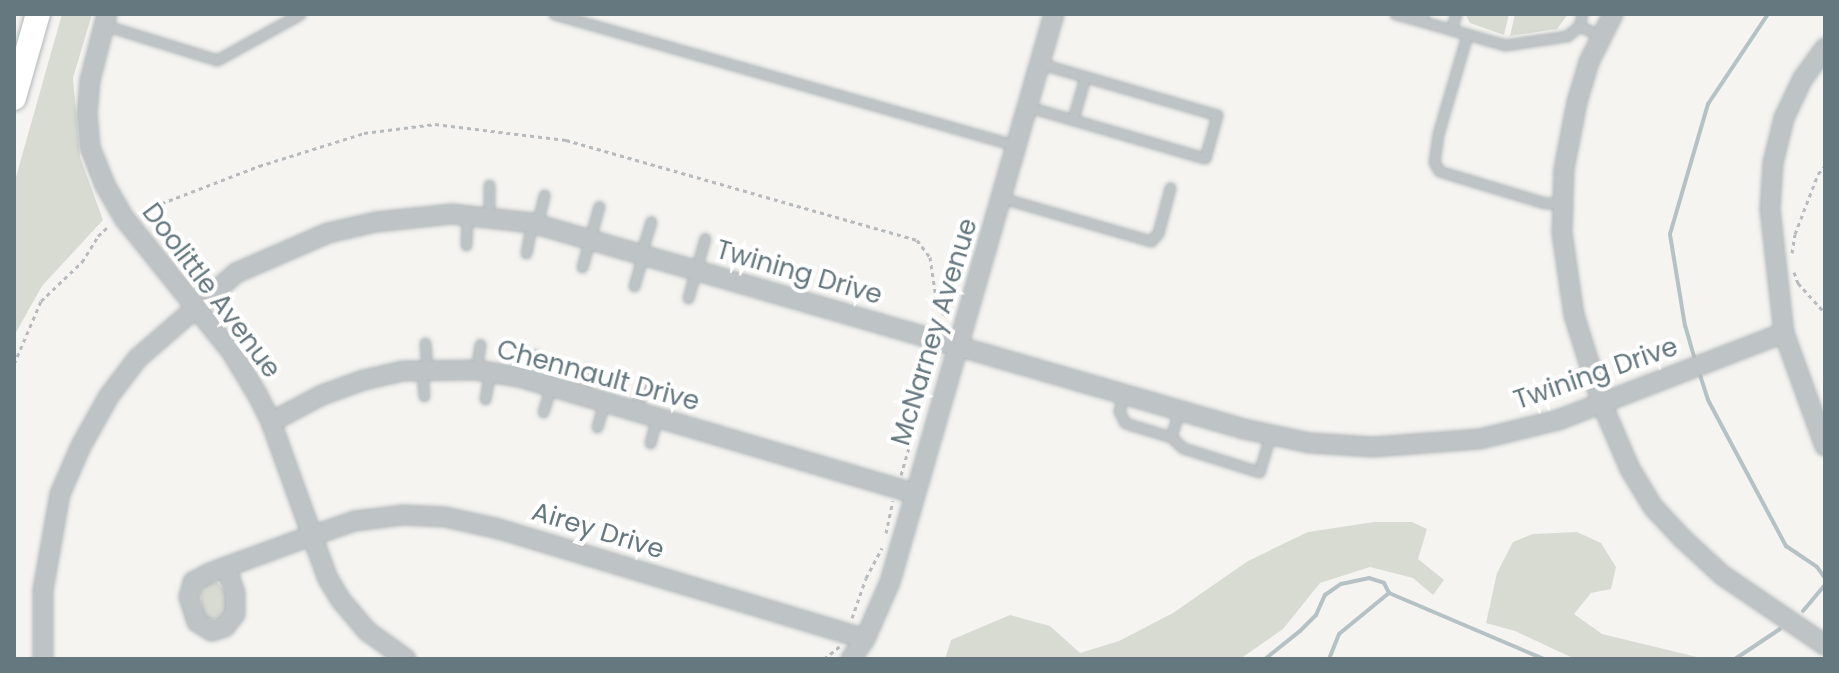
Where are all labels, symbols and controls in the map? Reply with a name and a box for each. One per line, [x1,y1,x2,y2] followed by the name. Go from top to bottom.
[135,198,287,384] street label: Doolittle Avenue
[886,215,984,449] street label: McNarney Avenue
[712,234,886,312] street label: Twining Drive
[1510,331,1682,417] street label: Twining Drive
[493,334,703,418] street label: Chennault Drive
[528,496,668,566] street label: Airey Drive

